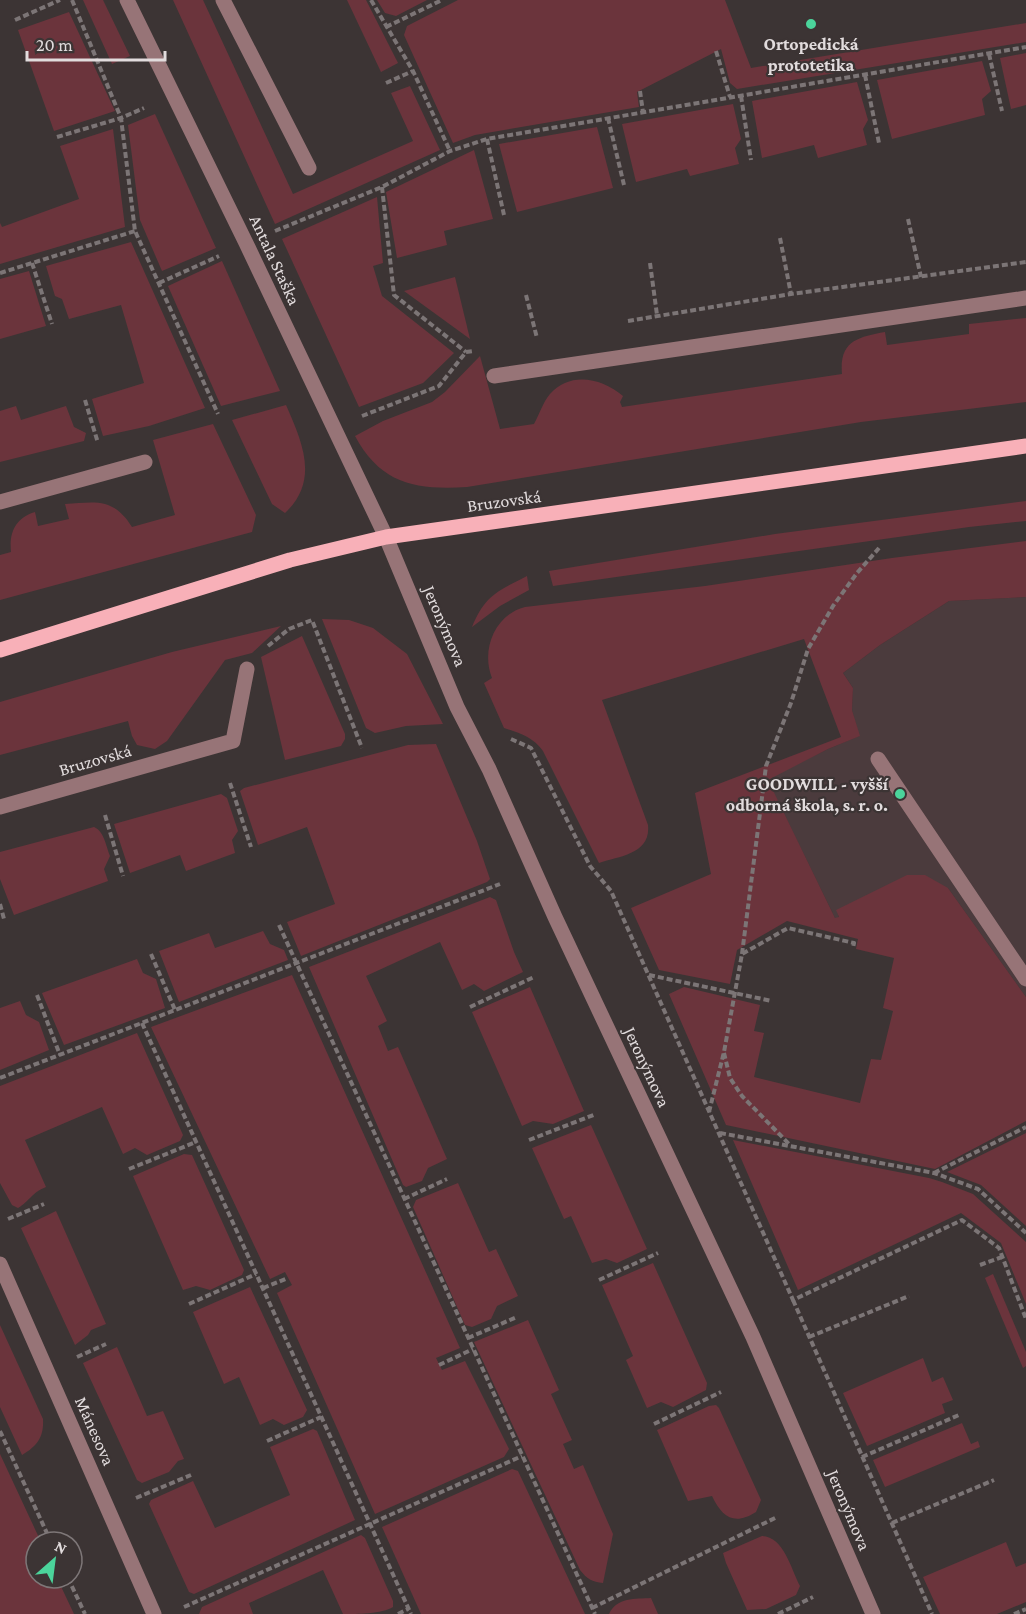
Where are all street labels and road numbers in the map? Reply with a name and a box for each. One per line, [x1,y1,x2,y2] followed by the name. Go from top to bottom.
[245,212,305,308] street label: Antala Staška
[466,486,542,516] street label: Bruzovská
[418,581,471,669] street label: Jeronýmova
[56,740,134,780] street label: Bruzovská
[619,1022,674,1110] street label: Jeronýmova
[71,1393,119,1469] street label: Mánesova
[822,1465,875,1553] street label: Jeronýmova

